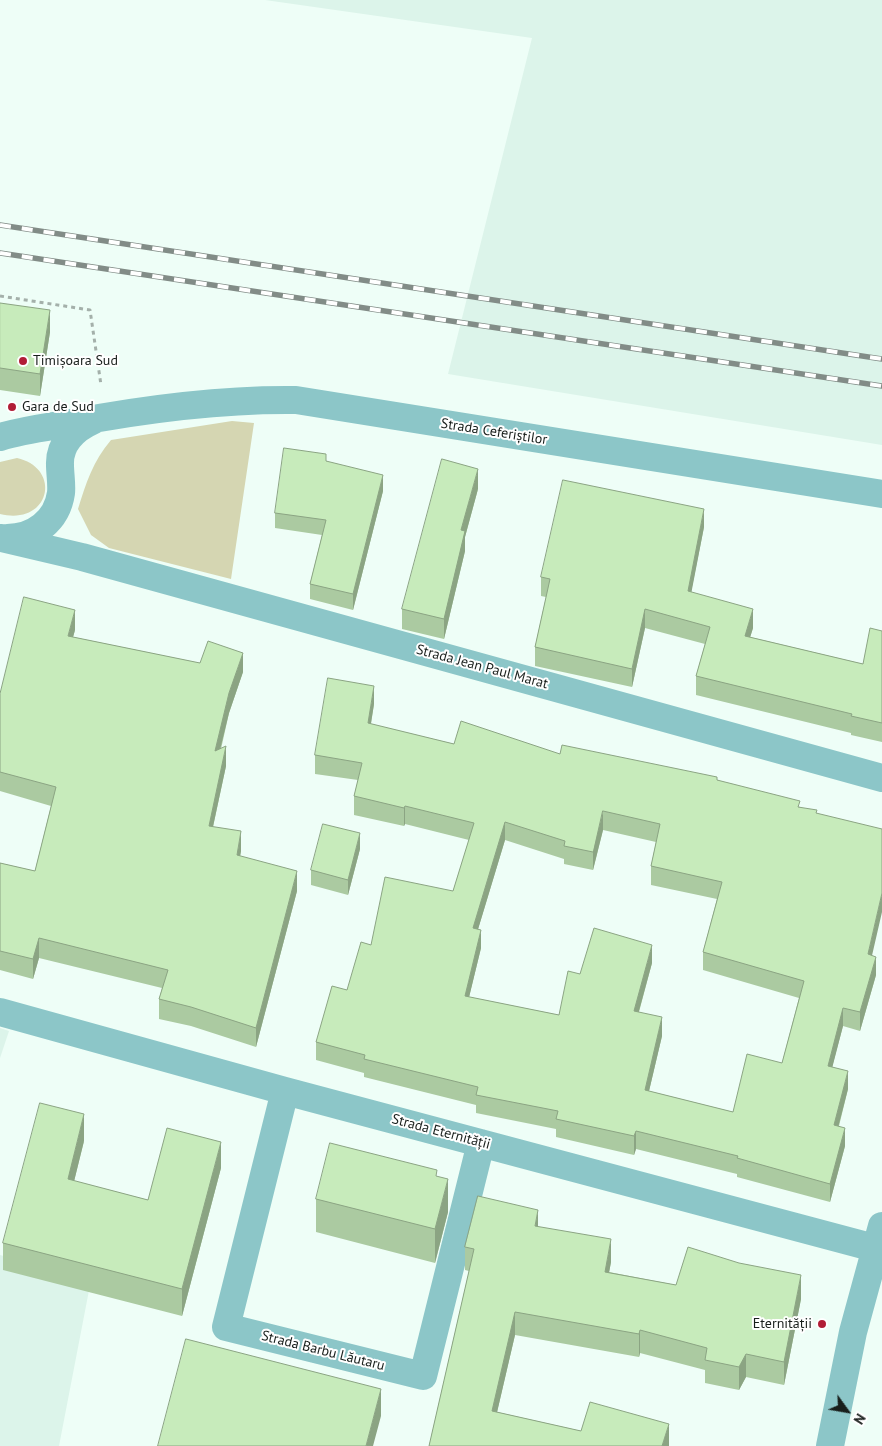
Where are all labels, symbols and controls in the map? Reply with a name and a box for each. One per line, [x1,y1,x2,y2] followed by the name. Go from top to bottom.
[33,353,118,369] place label: Timișoara Sud
[17,355,29,367] marker: Timișoara Sud
[22,399,94,415] place label: Gara de Sud
[6,401,18,413] marker: Gara de Sud
[440,415,548,449] street label: Strada Ceferiștilor
[414,641,550,693] street label: Strada Jean Paul Marat
[390,1111,492,1153] street label: Strada Eternității
[753,1316,812,1332] place label: Eternității
[816,1318,828,1330] marker: Eternității
[260,1328,386,1374] street label: Strada Barbu Lăutaru
[822,1386,872,1436] north arrow
[850,1410,870,1428] text: N

